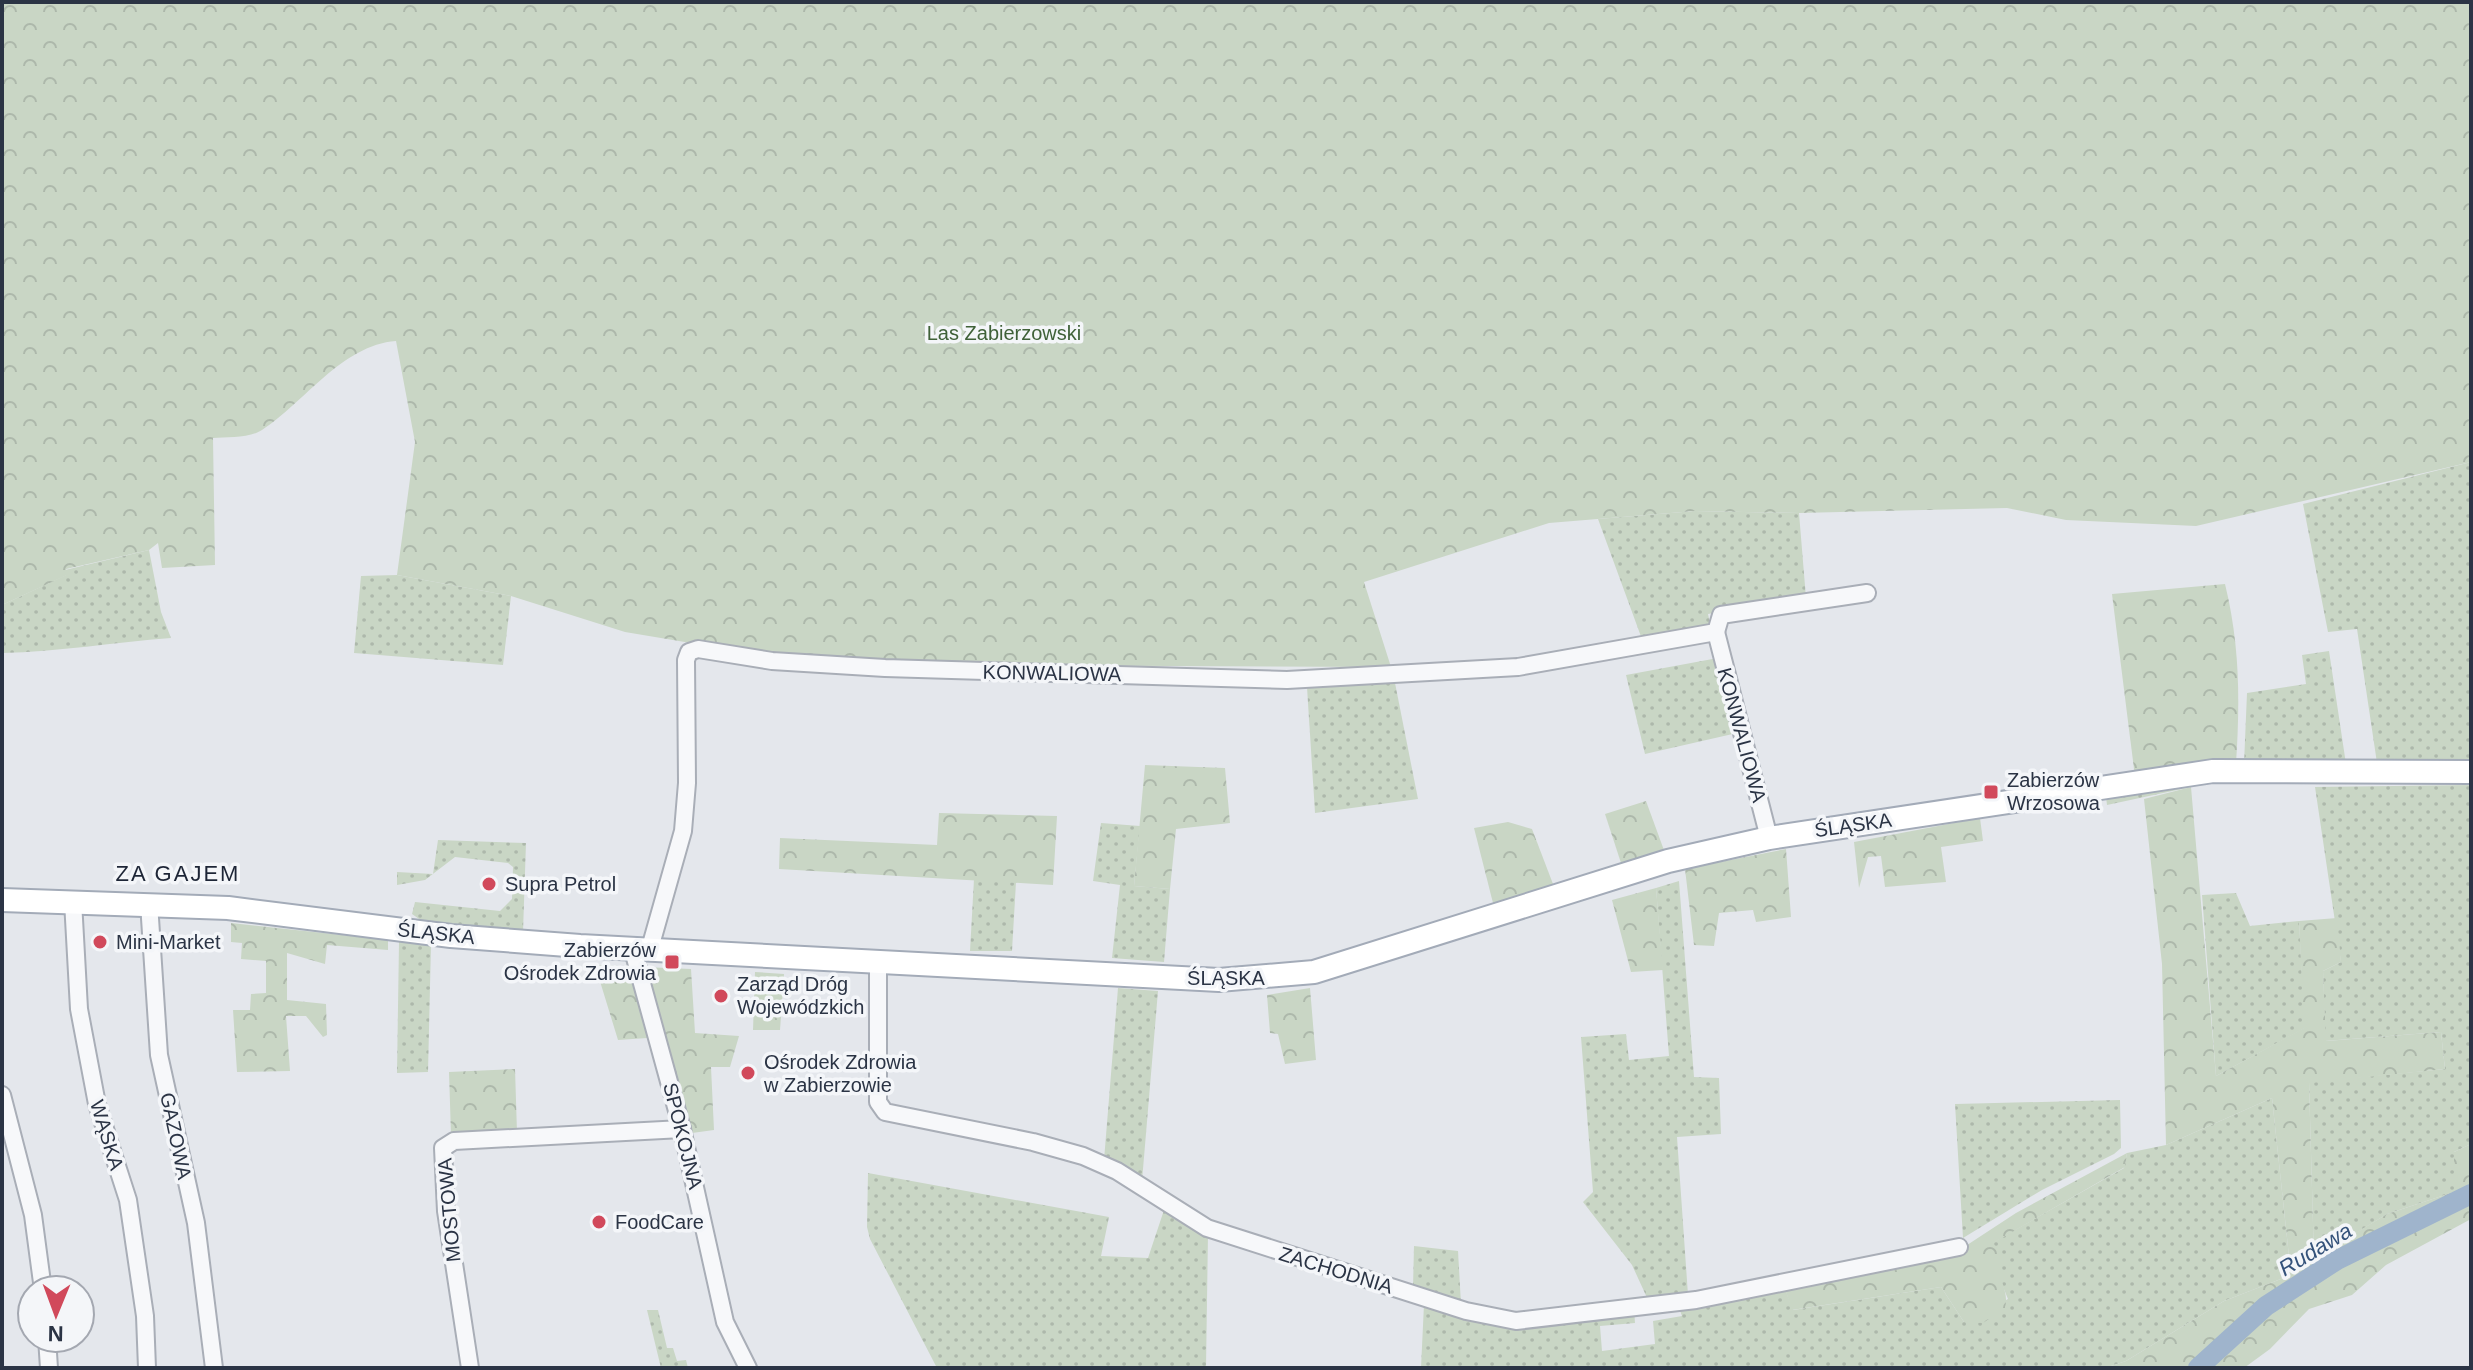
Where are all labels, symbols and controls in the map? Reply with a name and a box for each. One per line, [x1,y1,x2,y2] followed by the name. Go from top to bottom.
[927,322,1081,344] park label: Las Zabierzowski
[983,661,1122,685] street label: KONWALIOWA
[1713,665,1771,805] street label: KONWALIOWA
[2007,769,2101,814] place label: Zabierzów Wrzosowa
[1982,783,2000,801] marker: Zabierzów Wrzosowa
[1813,808,1894,841] street label: ŚLĄSKA
[116,861,240,886] district label: ZA GAJEM
[505,873,616,895] place label: Supra Petrol
[480,875,498,893] marker: Supra Petrol
[396,917,477,948] street label: ŚLĄSKA
[116,931,221,953] place label: Mini-Market
[91,933,109,951] marker: Mini-Market
[504,939,657,984] place label: Zabierzów Ośrodek Zdrowia
[663,953,681,971] marker: Zabierzów Ośrodek Zdrowia
[1187,966,1266,989] street label: ŚLĄSKA
[737,973,864,1018] place label: Zarząd Dróg Wojewódzkich
[712,987,730,1005] marker: Zarząd Dróg Wojewódzkich
[763,1051,917,1096] place label: Ośrodek Zdrowia w Zabierzowie
[739,1064,757,1082] marker: Ośrodek Zdrowia w Zabierzowie
[659,1080,707,1192] street label: SPOKOJNA
[156,1091,196,1182] street label: GAZOWA
[86,1097,128,1173] street label: WĄSKA
[433,1156,465,1263] street label: MOSTOWA
[615,1211,704,1233] place label: FoodCare
[590,1213,608,1231] marker: FoodCare
[2274,1218,2356,1281] water label: Rudawa
[1276,1242,1396,1298] street label: ZACHODNIA
[16,1274,96,1354] north arrow
[47,1321,64,1346] text: N

